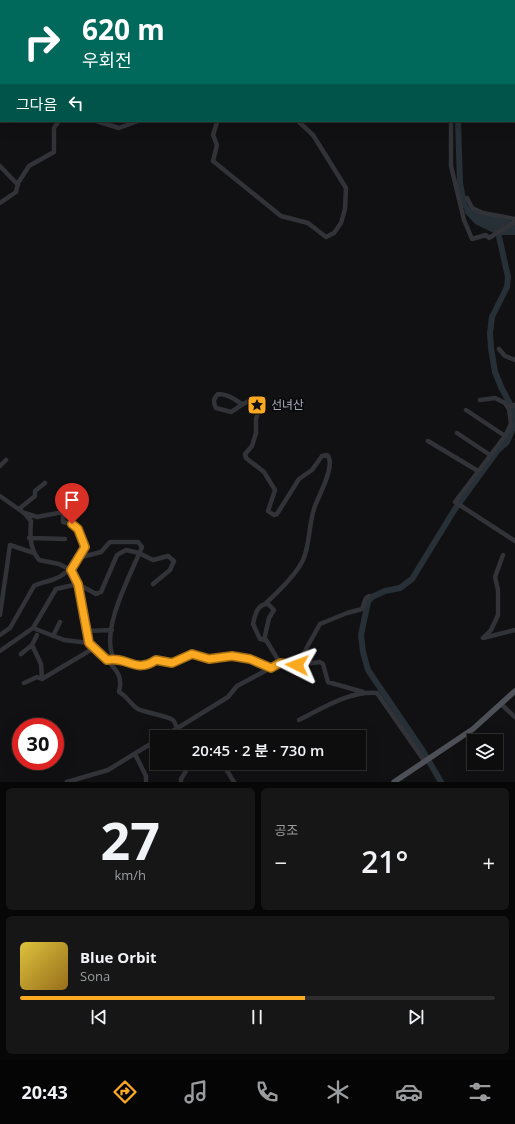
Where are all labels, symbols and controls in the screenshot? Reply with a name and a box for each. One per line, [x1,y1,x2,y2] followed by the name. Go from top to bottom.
[82,10,165,48] text: 620 m
[16,16,68,68] icon: right
[82,48,132,72] text: 우회전
[65,92,87,114] icon: left
[16,94,57,114] text: 그다음
[246,394,268,416] place icon: 선녀산
[271,396,304,413] place label: 선녀산
[55,483,89,524] pin
[61,489,83,511] icon: arrive
[276,644,318,686] position arrow
[12,718,64,770] speed limit sign: 30
[467,734,503,770] map controls
[467,734,503,770] button: layers
[192,740,324,760] text: 20:45 · 2 분 · 730 m
[101,804,160,875] text: 27
[275,821,298,839] text: 공조
[361,841,408,882] text: 21°
[275,847,287,877] text: −
[482,847,495,877] text: +
[114,866,146,884] text: km/h
[80,947,157,967] text: Blue Orbit
[80,967,110,985] text: Sona
[88,1006,110,1028] icon: previous
[246,1006,268,1028] icon: pause
[405,1006,427,1028] icon: next
[111,1078,139,1106] icon: directions
[182,1078,210,1106] icon: music
[253,1078,281,1106] icon: phone
[324,1078,352,1106] icon: climate
[395,1078,423,1106] icon: car
[466,1078,494,1106] icon: filters
[21,1080,68,1104] text: 20:43

